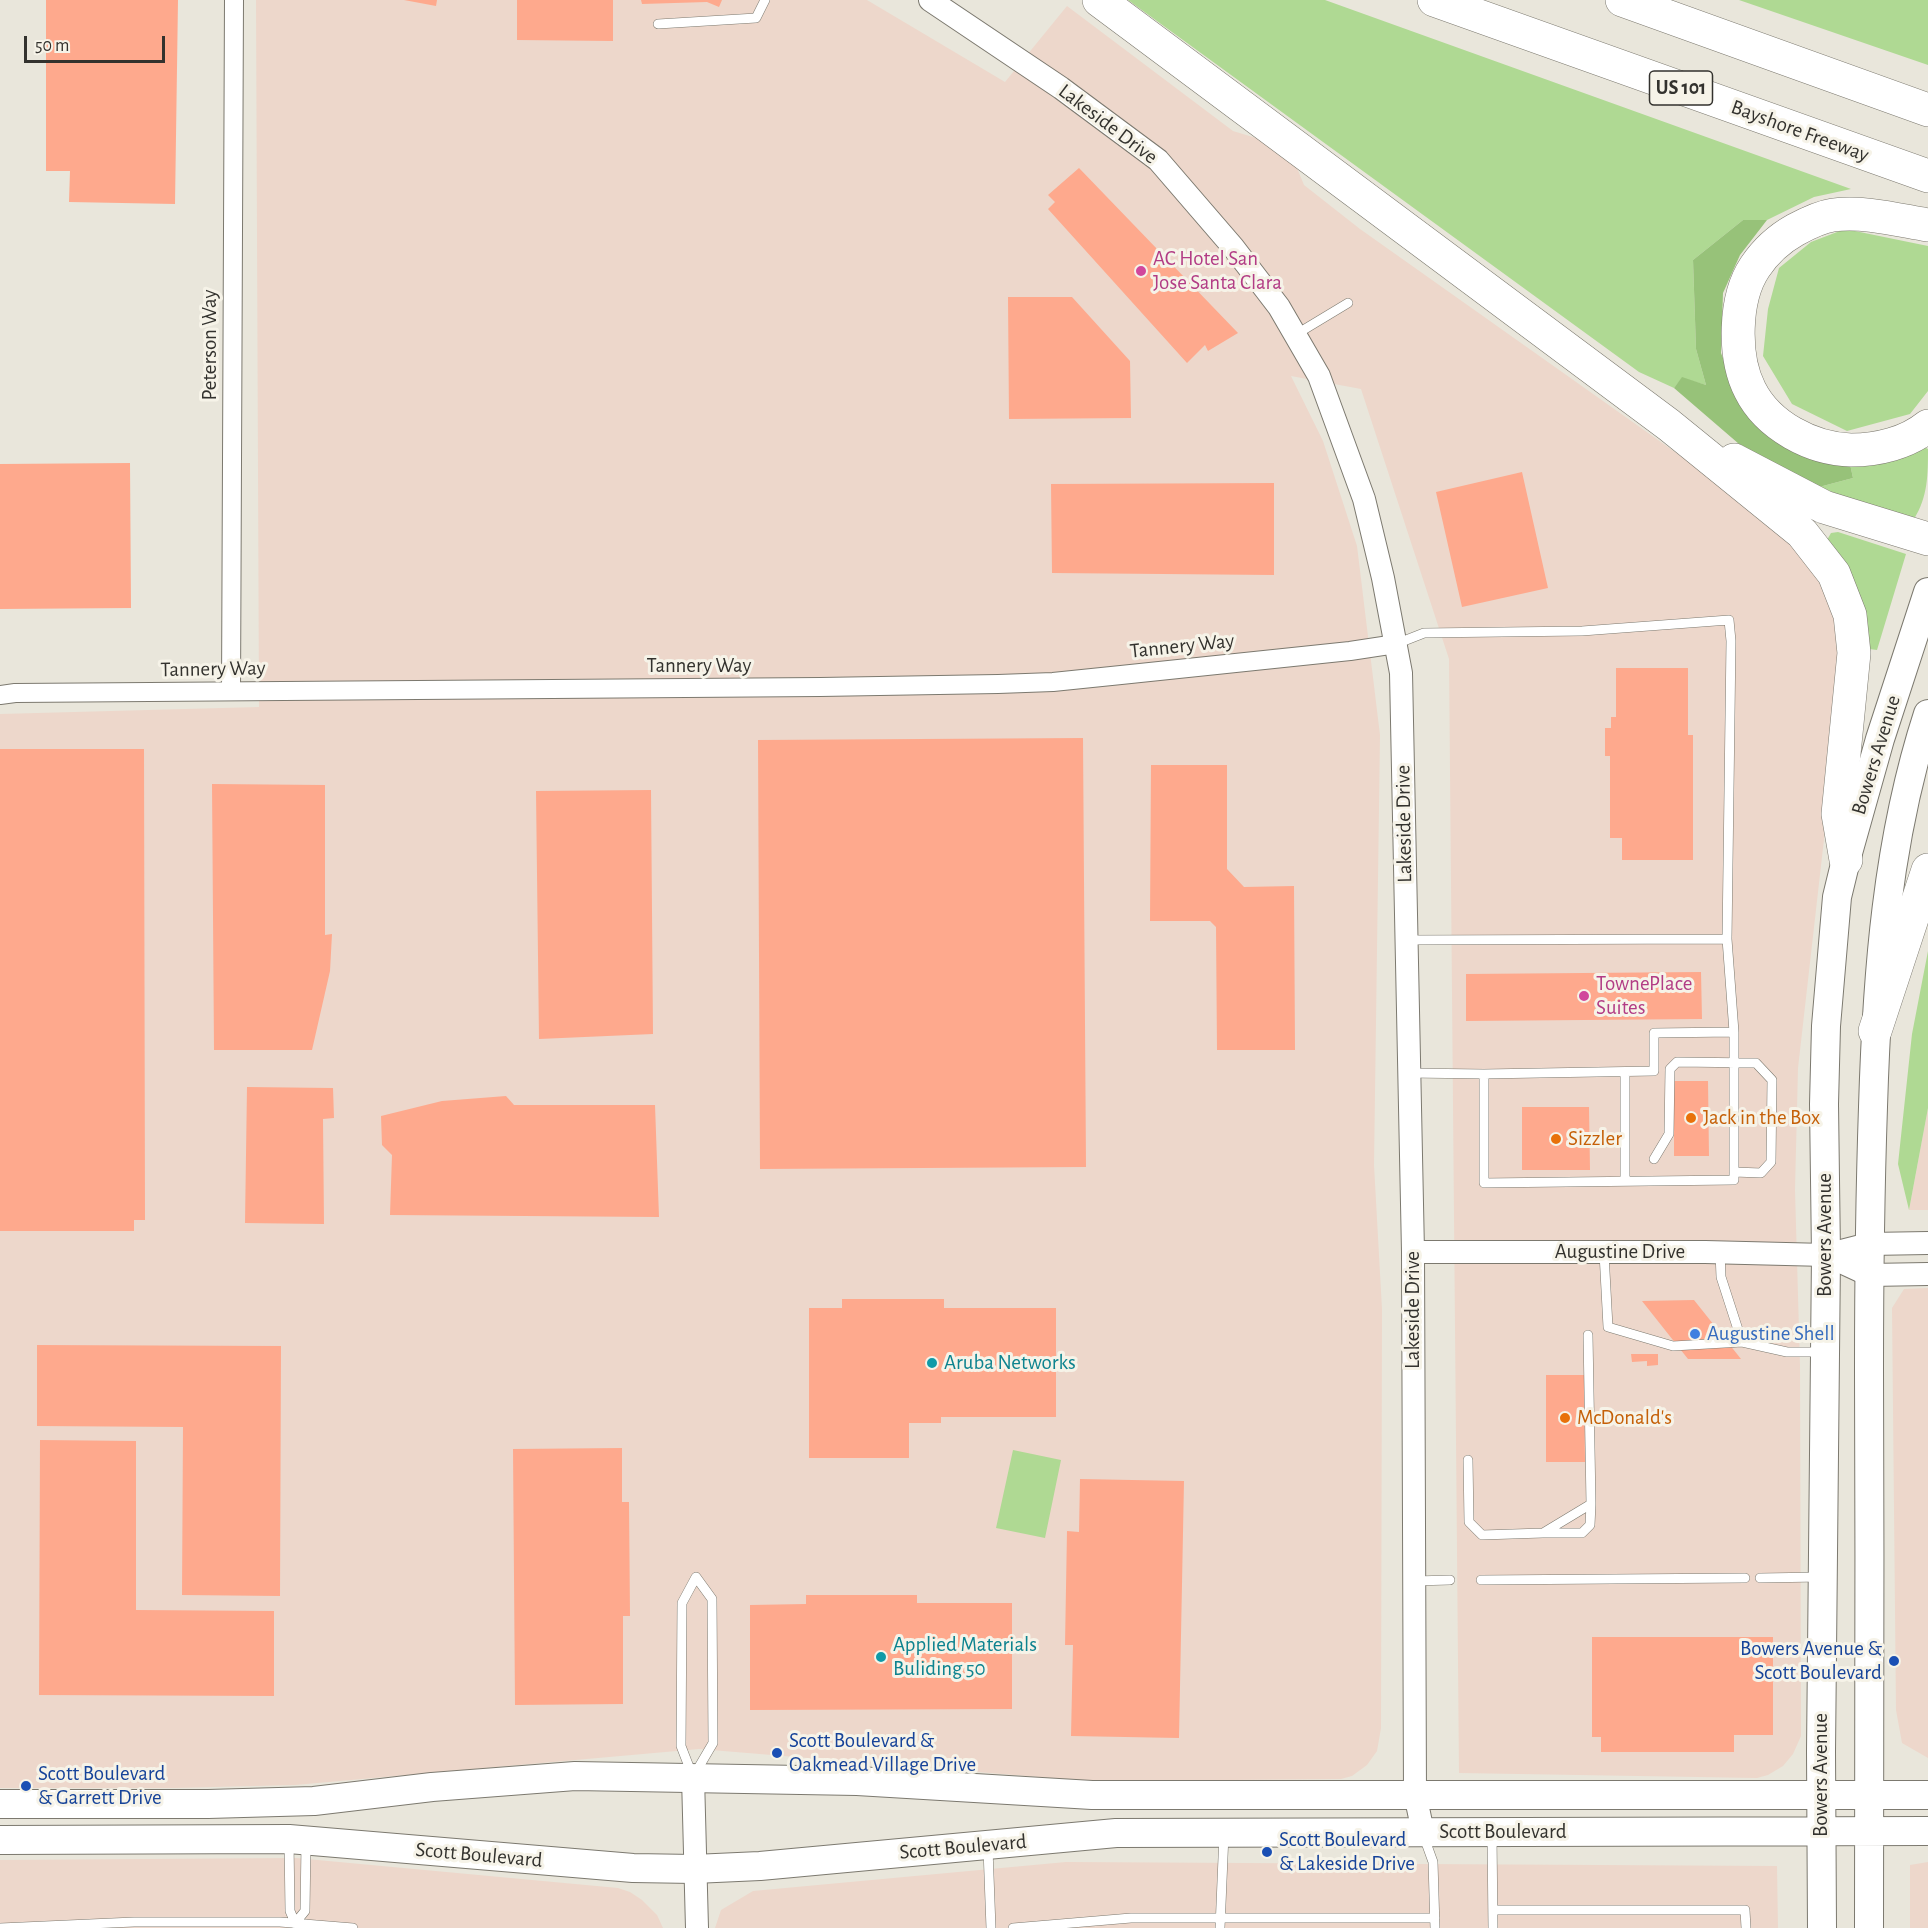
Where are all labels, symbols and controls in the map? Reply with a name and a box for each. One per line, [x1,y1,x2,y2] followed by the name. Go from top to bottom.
[27,24,168,62] scale bar
[35,37,69,55] text: 50 m
[1650,71,1712,105] road number: US 101
[1053,78,1163,170] street label: Lakeside Drive
[1728,94,1872,168] street label: Bayshore Freeway
[1153,246,1282,296] place label: AC Hotel San Jose Santa Clara
[1134,264,1148,278] marker: AC Hotel San Jose Santa Clara
[197,290,223,400] street label: Peterson Way
[1128,628,1236,664] street label: Tannery Way
[646,653,752,679] street label: Tannery Way
[160,655,266,683] street label: Tannery Way
[1846,692,1906,818] street label: Bowers Avenue
[1390,765,1418,883] street label: Lakeside Drive
[1596,971,1692,1021] place label: TownePlace Suites
[1577,989,1591,1003] marker: TownePlace Suites
[1703,1105,1820,1131] place label: Jack in the Box
[1684,1111,1698,1125] marker: Jack in the Box
[1568,1126,1622,1152] place label: Sizzler
[1549,1132,1563,1146] marker: Sizzler
[1812,1173,1838,1297] street label: Bowers Avenue
[1555,1239,1685,1265] street label: Augustine Drive
[1400,1251,1426,1369] street label: Lakeside Drive
[1707,1321,1835,1347] place label: Augustine Shell
[1688,1327,1702,1341] marker: Augustine Shell
[944,1350,1076,1376] place label: Aruba Networks
[925,1356,939,1370] marker: Aruba Networks
[1577,1405,1672,1431] place label: McDonald's
[1558,1411,1572,1425] marker: McDonald's
[893,1632,1037,1682] place label: Applied Materials Buliding 50
[1740,1636,1882,1686] place label: Bowers Avenue & Scott Boulevard
[874,1650,888,1664] marker: Applied Materials Buliding 50
[1887,1654,1901,1668] marker: Bowers Avenue & Scott Boulevard
[1808,1713,1834,1837] street label: Bowers Avenue
[789,1728,976,1778] place label: Scott Boulevard & Oakmead Village Drive
[770,1746,784,1760] marker: Scott Boulevard & Oakmead Village Drive
[38,1761,165,1811] place label: Scott Boulevard & Garrett Drive
[19,1779,33,1793] marker: Scott Boulevard & Garrett Drive
[1439,1819,1567,1845] street label: Scott Boulevard
[1279,1827,1415,1877] place label: Scott Boulevard & Lakeside Drive
[898,1829,1028,1865] street label: Scott Boulevard
[414,1837,544,1873] street label: Scott Boulevard
[1260,1845,1274,1859] marker: Scott Boulevard & Lakeside Drive

